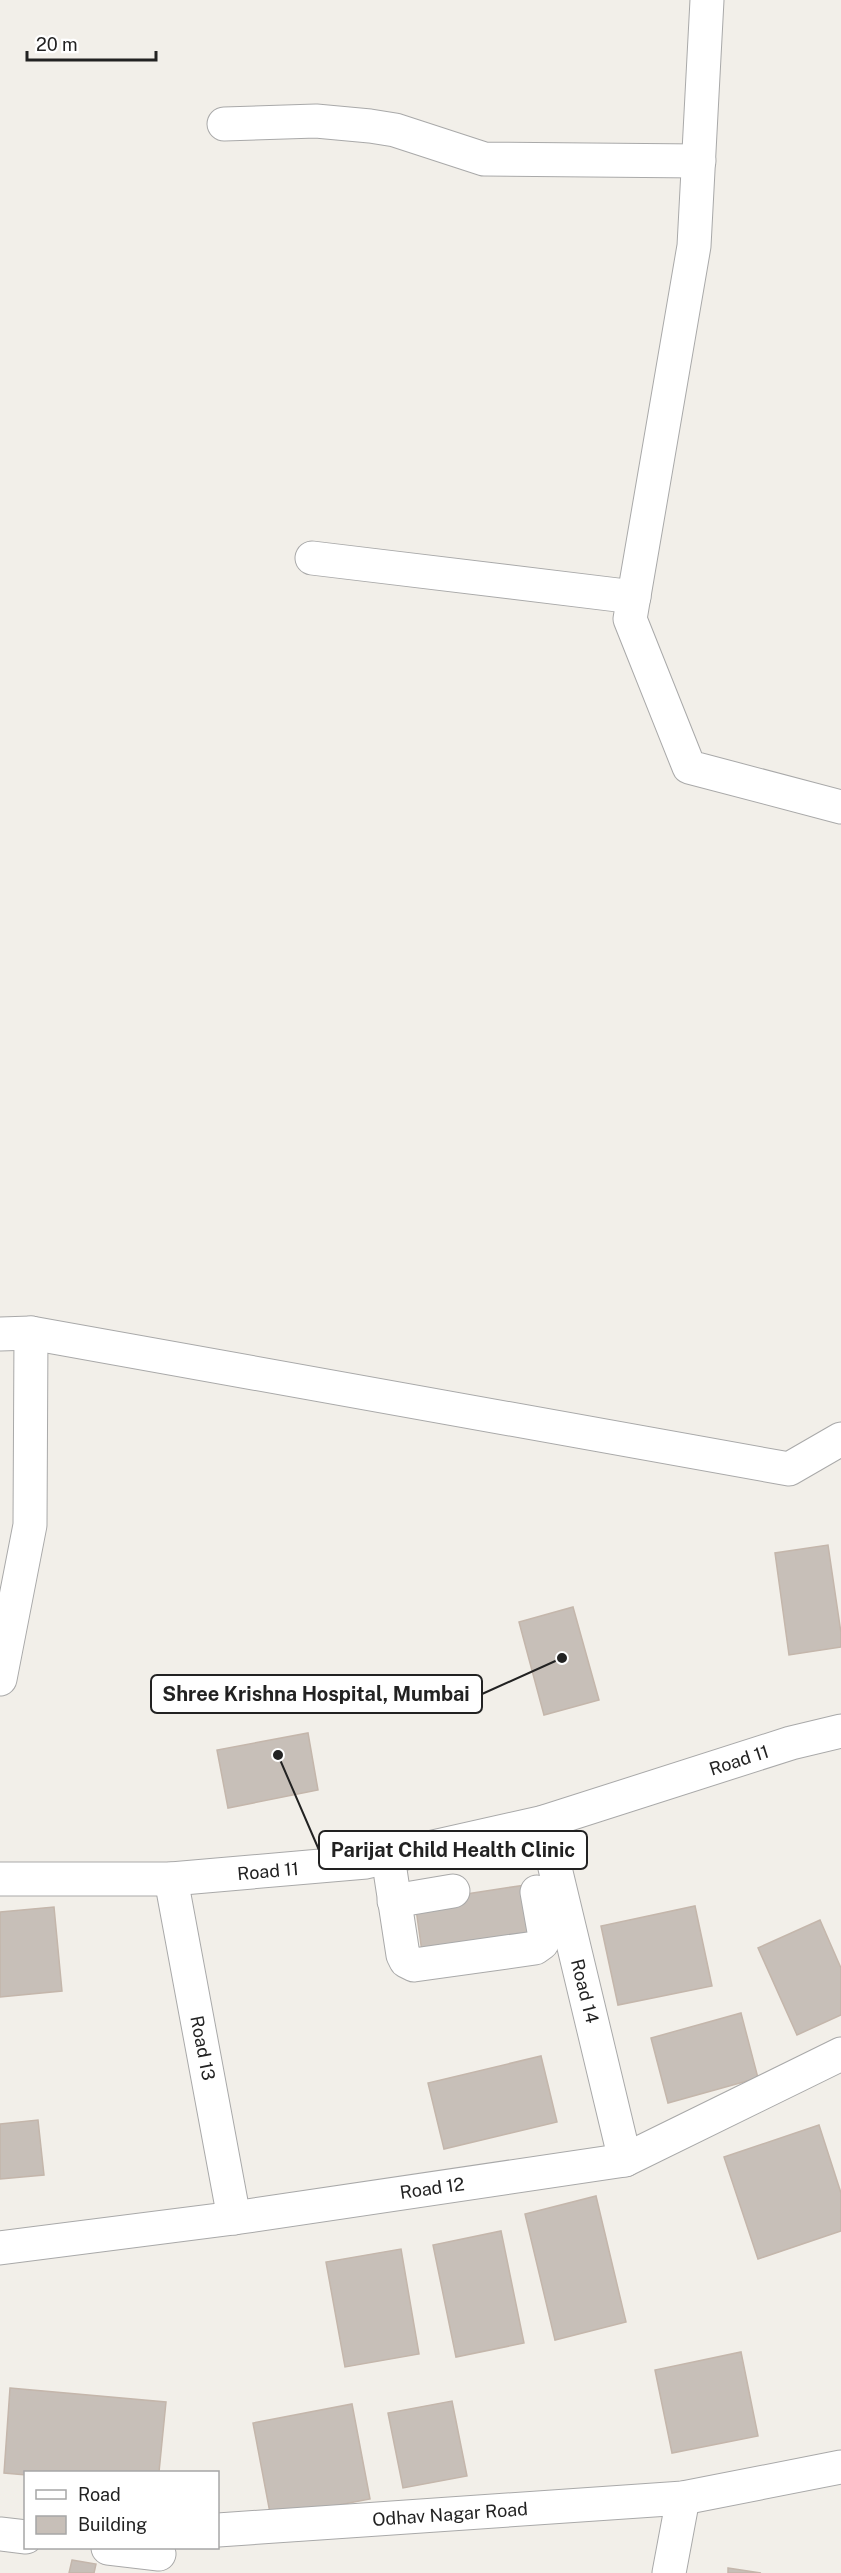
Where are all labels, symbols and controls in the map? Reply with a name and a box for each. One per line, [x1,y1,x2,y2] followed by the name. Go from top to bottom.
[27,24,156,62] scale bar
[36,34,78,55] text: 20 m
[151,1675,482,1713] callout: Shree Krishna Hospital, Mumbai
[162,1682,470,1706] text: Shree Krishna Hospital, Mumbai
[706,1740,772,1780] street label: Road 11
[319,1831,587,1869] callout: Parijat Child Health Clinic
[331,1838,575,1862] text: Parijat Child Health Clinic
[236,1858,300,1884] street label: Road 11
[567,1957,603,2025] street label: Road 14
[186,2014,220,2082] street label: Road 13
[398,2173,466,2203] street label: Road 12
[24,2471,219,2549] legend
[78,2484,121,2505] text: Road
[372,2498,528,2530] street label: Odhav Nagar Road
[78,2514,147,2535] text: Building

